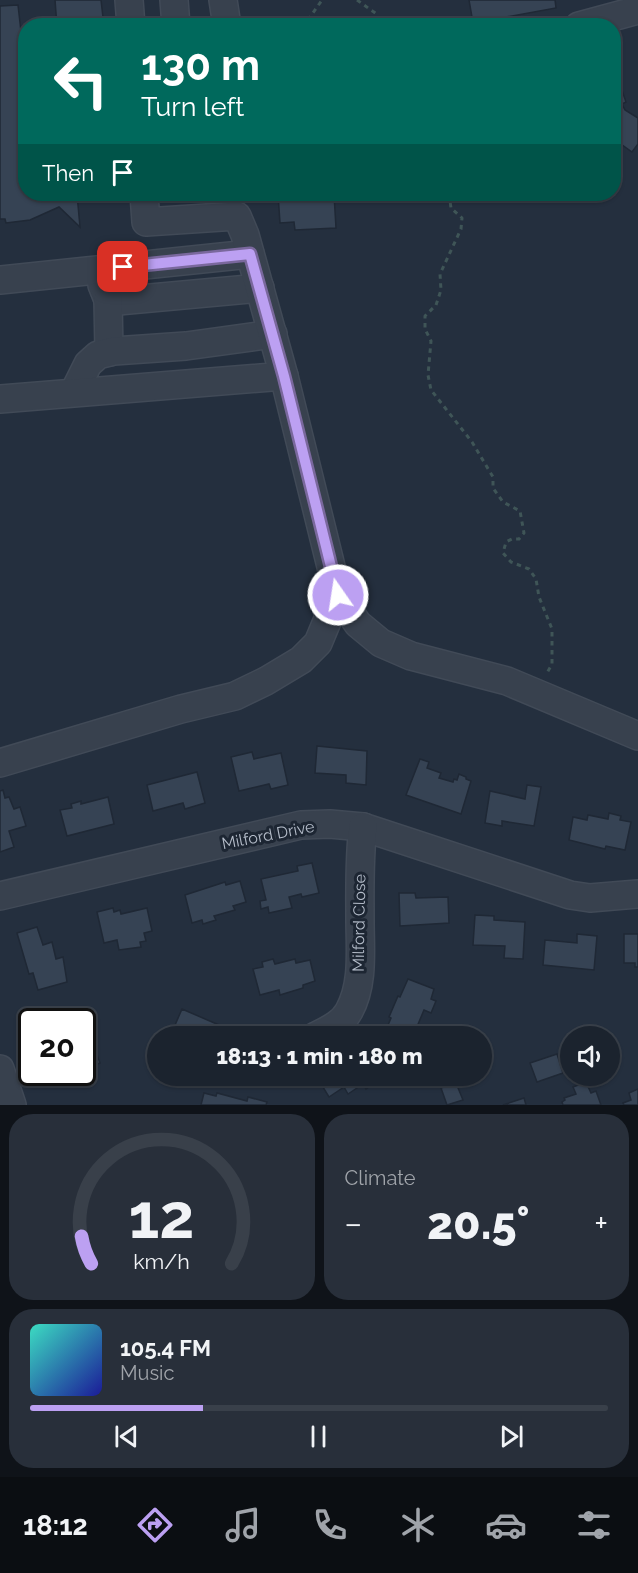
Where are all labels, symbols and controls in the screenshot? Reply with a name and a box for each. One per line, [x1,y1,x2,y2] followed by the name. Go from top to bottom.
[141,41,260,90] text: 130 m
[42,42,120,120] icon: left
[141,91,244,122] text: Turn left
[106,156,139,189] icon: arrive
[42,160,94,186] text: Then
[97,241,148,292] pin
[106,250,139,283] icon: arrive
[306,563,370,627] position arrow
[220,817,316,853] street label: Milford Drive
[349,874,369,972] street label: Milford Close
[18,1008,96,1086] speed limit sign: 20
[560,1026,620,1086] map controls
[560,1026,620,1086] button: sound
[216,1043,423,1069] text: 18:13 · 1 min · 180 m
[345,1166,416,1190] text: Climate
[129,1179,195,1253] text: 12
[427,1197,530,1250] text: 20.5°
[345,1204,362,1243] text: −
[594,1204,608,1243] text: +
[133,1249,190,1274] text: km/h
[120,1335,211,1361] text: 105.4 FM
[120,1361,174,1385] text: Music
[110,1420,143,1453] icon: previous
[302,1420,335,1453] icon: pause
[495,1420,528,1453] icon: next
[134,1504,176,1546] icon: directions
[222,1504,264,1546] icon: music
[309,1504,351,1546] icon: phone
[397,1504,439,1546] icon: climate
[485,1504,527,1546] icon: car
[573,1504,615,1546] icon: filters
[23,1510,88,1541] text: 18:12

